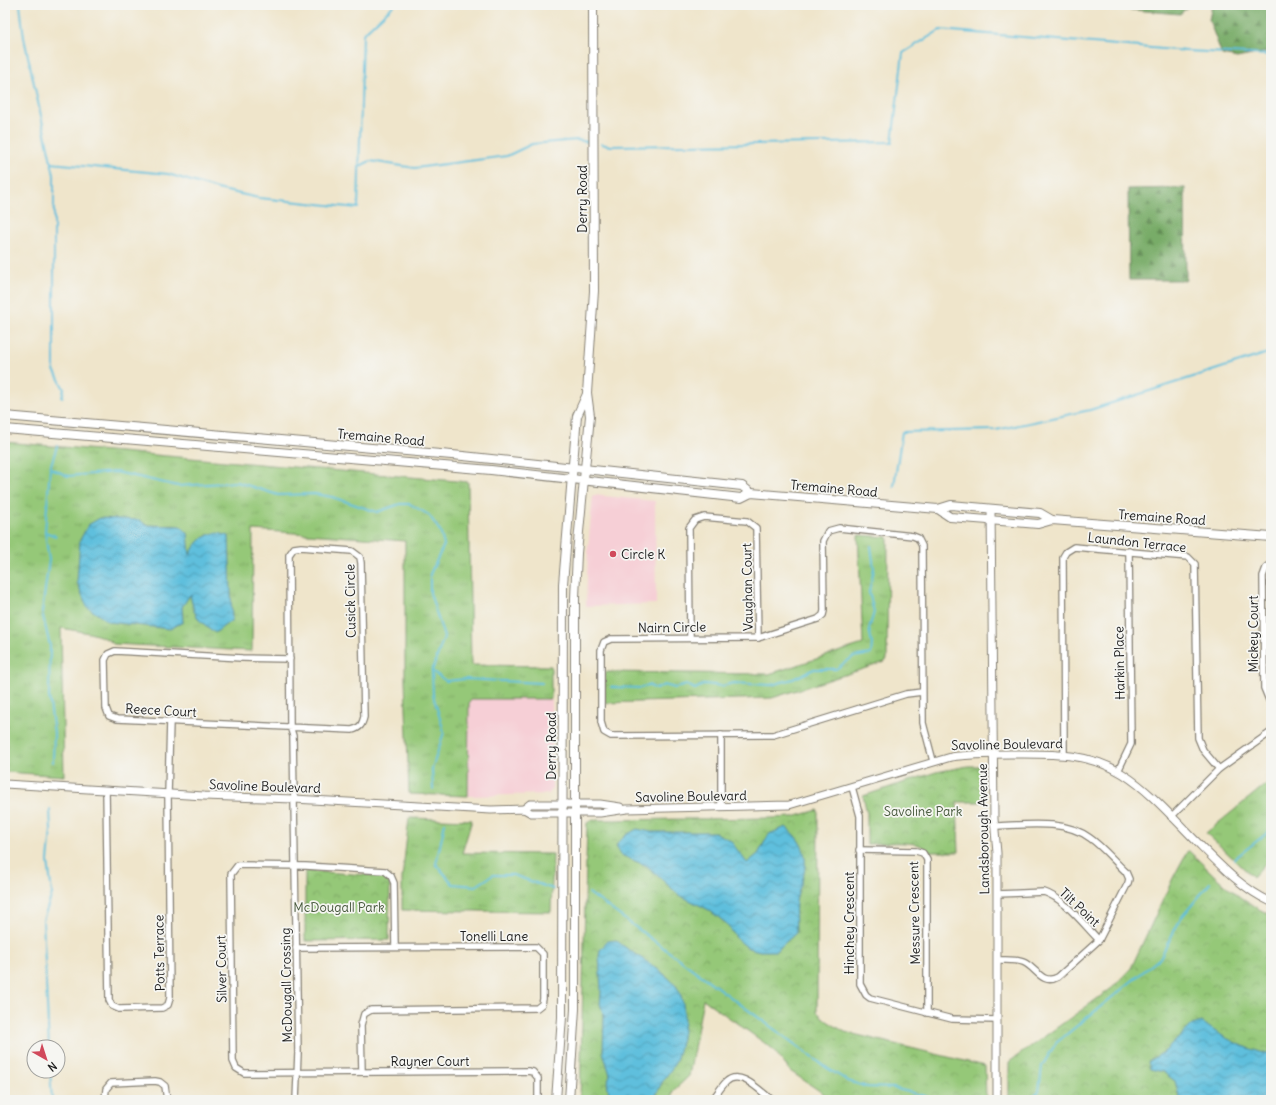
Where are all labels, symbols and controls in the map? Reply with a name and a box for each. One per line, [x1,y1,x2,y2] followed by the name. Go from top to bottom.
[574,165,591,233] street label: Derry Road
[337,425,426,450] street label: Tremaine Road
[790,476,879,501] street label: Tremaine Road
[1118,506,1207,529] street label: Tremaine Road
[1087,529,1187,556] street label: Laundon Terrace
[738,542,757,631] street label: Vaughan Court
[621,546,665,563] place label: Circle K
[608,549,618,559] marker: Circle K
[341,564,360,638] street label: Cusick Circle
[1245,595,1262,673] street label: Mickey Court
[638,618,706,637] street label: Nairn Circle
[1110,626,1129,700] street label: Harkin Place
[125,700,198,721] street label: Reece Court
[543,712,560,780] street label: Derry Road
[951,735,1063,754] street label: Savoline Boulevard
[974,763,993,895] street label: Landsborough Avenue
[209,776,321,797] street label: Savoline Boulevard
[635,787,747,806] street label: Savoline Boulevard
[884,803,963,820] park label: Savoline Park
[905,861,924,965] street label: Messure Crescent
[841,871,858,974] street label: Hinchey Crescent
[1056,884,1104,931] street label: Tilt Point
[293,899,385,916] park label: McDougall Park
[150,915,169,991] street label: Potts Terrace
[277,927,296,1043] street label: McDougall Crossing
[460,928,528,945] street label: Tonelli Lane
[212,934,231,1003] street label: Silver Court
[26,1039,66,1079] north arrow
[391,1053,470,1070] street label: Rayner Court
[45,1059,60,1075] text: N

